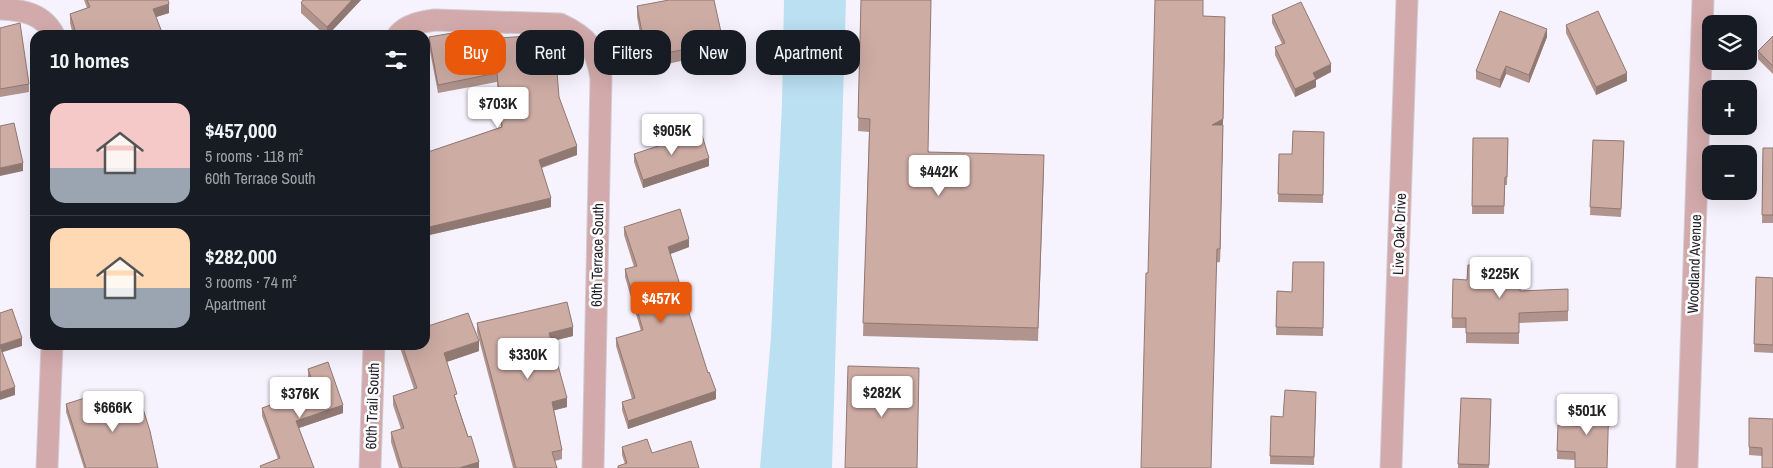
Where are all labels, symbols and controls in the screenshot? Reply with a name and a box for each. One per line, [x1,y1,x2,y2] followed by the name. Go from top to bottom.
[1702,15,1757,200] map controls
[1702,15,1757,70] button: layers
[445,30,506,75] chip: Buy
[516,30,584,75] chip: Rent
[594,30,671,75] chip: Filters
[681,30,746,75] chip: New
[756,30,860,75] chip: Apartment
[50,46,129,75] text: 10 homes
[382,46,410,74] icon: filters
[1702,80,1757,135] button: +
[463,86,533,129] pin: $703K
[479,92,517,114] text: $703K
[637,114,707,156] pin: $905K
[205,116,277,145] text: $457,000
[653,119,691,141] text: $905K
[90,123,150,183] icon: home
[205,145,303,167] text: 5 rooms · 118 m²
[1702,145,1757,200] button: −
[904,154,974,197] pin: $442K
[920,160,958,182] text: $442K
[205,167,316,189] text: 60th Terrace South
[1387,192,1411,275] street label: Live Oak Drive
[586,203,608,307] street label: 60th Terrace South
[1682,214,1706,314] street label: Woodland Avenue
[205,242,277,271] text: $282,000
[90,248,150,308] icon: home
[1465,256,1535,299] pin: $225K
[1481,262,1519,284] text: $225K
[205,271,297,293] text: 3 rooms · 74 m²
[626,282,696,324] pin: $457K
[642,287,680,309] text: $457K
[205,293,266,315] text: Apartment
[493,338,563,380] pin: $330K
[509,343,547,365] text: $330K
[360,362,384,450] street label: 60th Trail South
[265,376,335,419] pin: $376K
[847,376,917,418] pin: $282K
[863,381,901,403] text: $282K
[281,382,319,404] text: $376K
[78,390,148,433] pin: $666K
[1552,394,1622,436] pin: $501K
[94,396,132,418] text: $666K
[1568,399,1606,421] text: $501K

